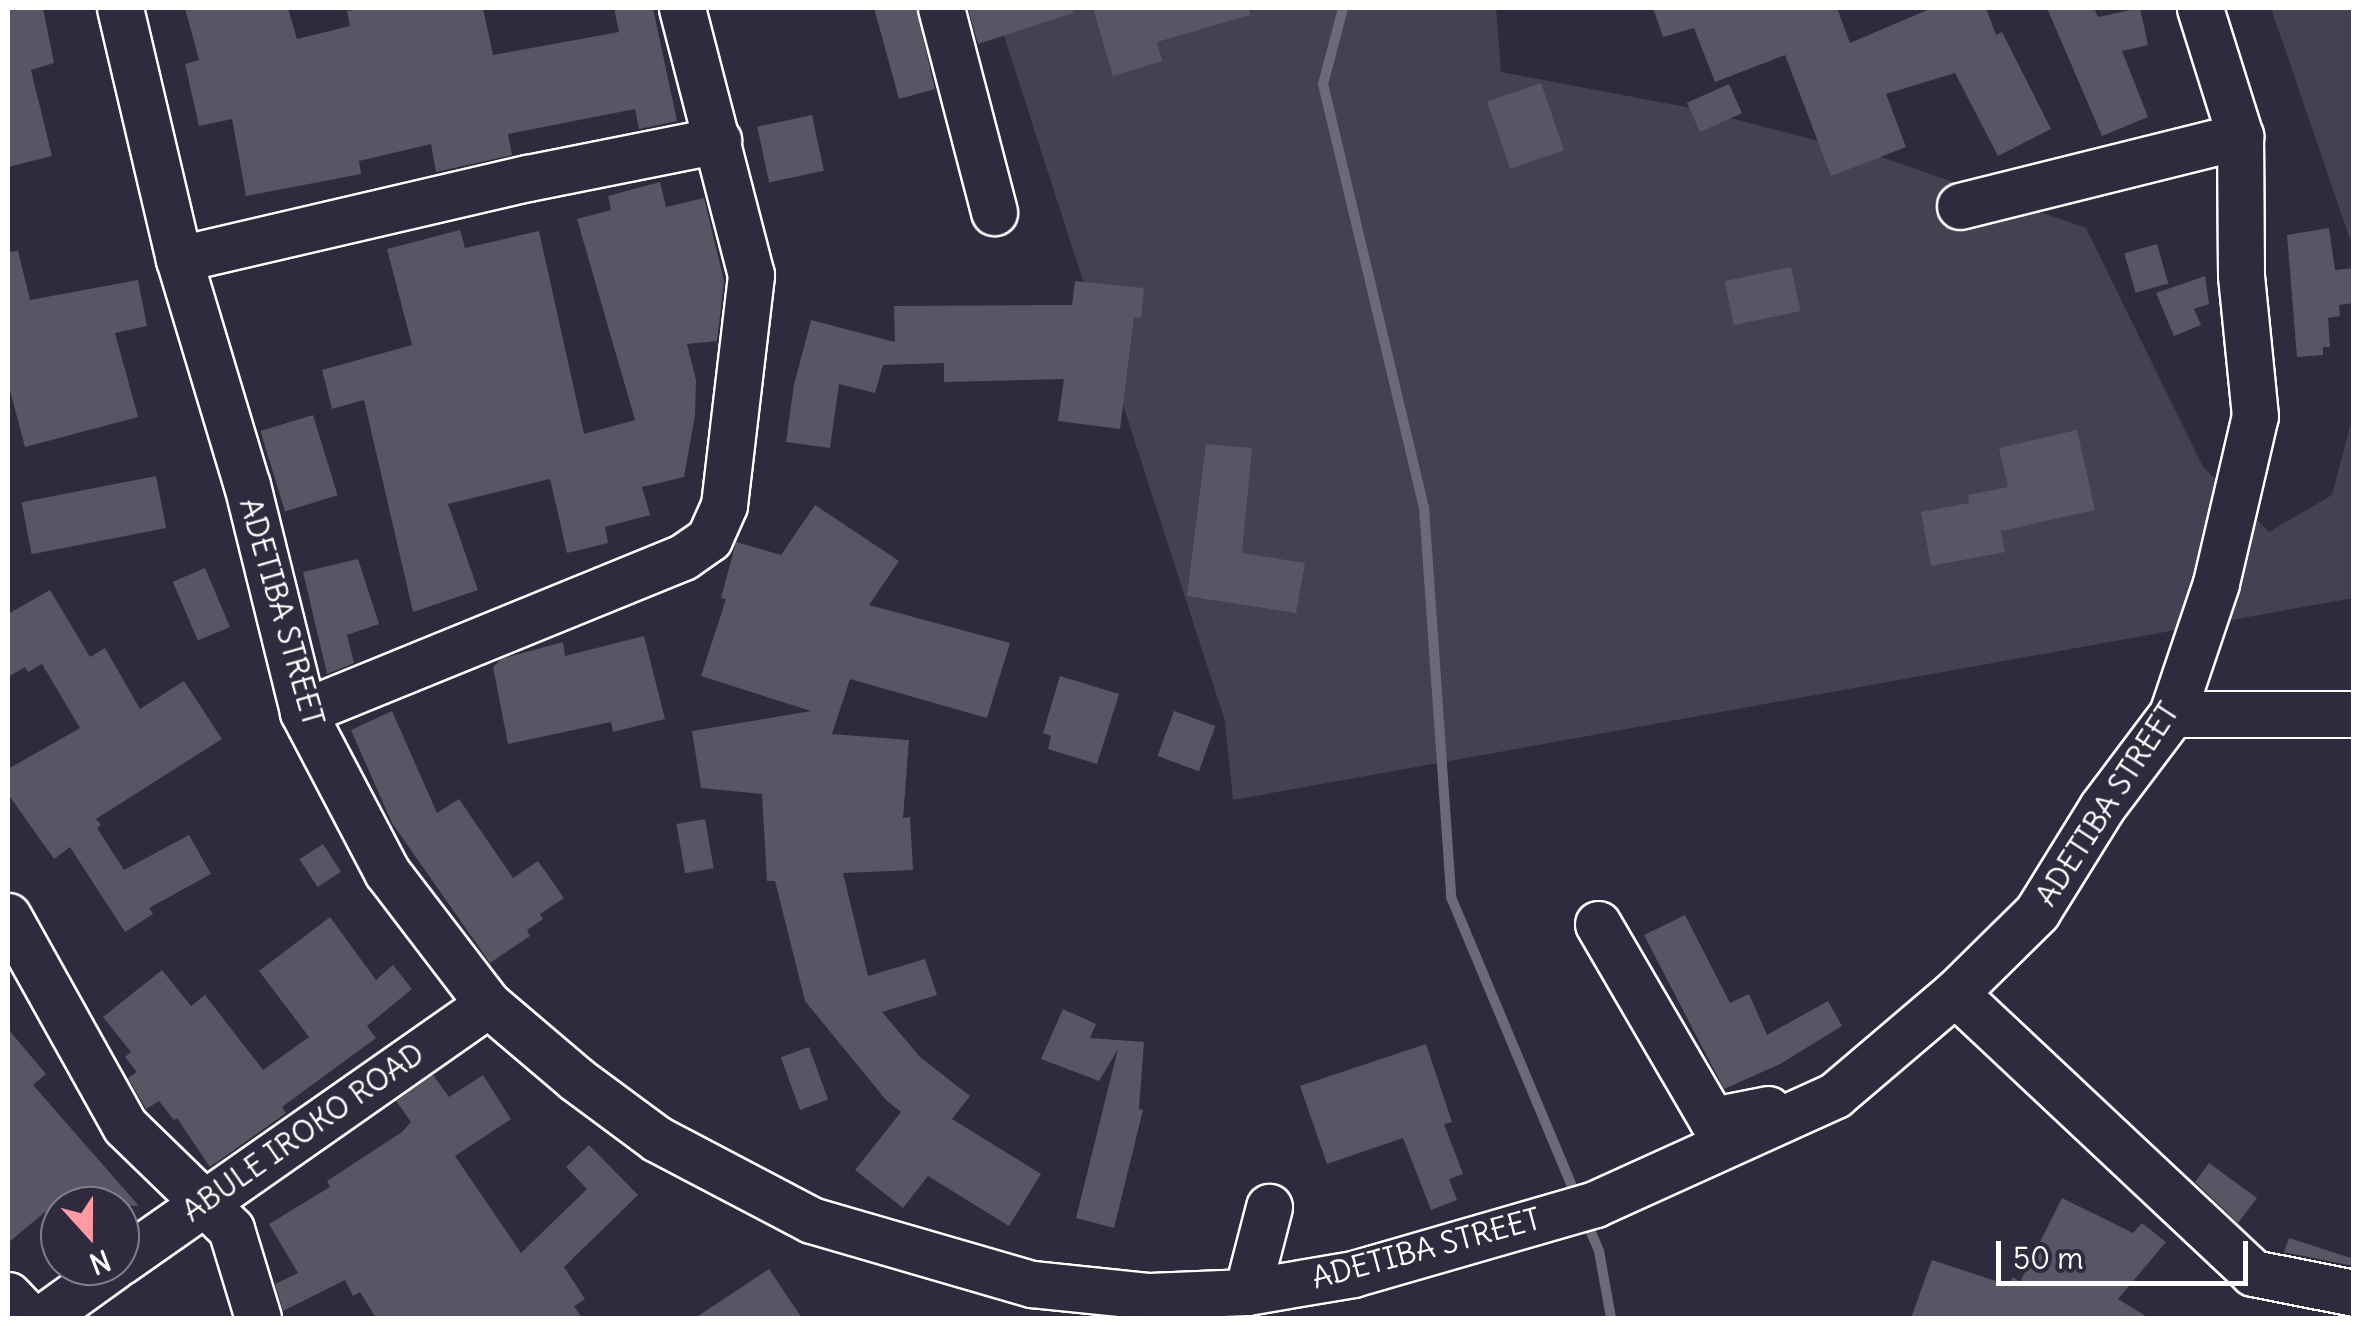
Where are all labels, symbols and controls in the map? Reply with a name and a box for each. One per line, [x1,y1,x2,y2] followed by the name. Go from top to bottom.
[232,494,332,730] street label: ADETIBA STREET
[2028,696,2186,912] street label: ADETIBA STREET
[175,1035,431,1229] street label: ABULE IROKO ROAD
[40,1186,140,1286] north arrow
[1308,1200,1544,1296] street label: ADETIBA STREET
[2001,1221,2254,1283] scale bar
[2013,1239,2083,1277] text: 50 m
[85,1242,116,1282] text: N

